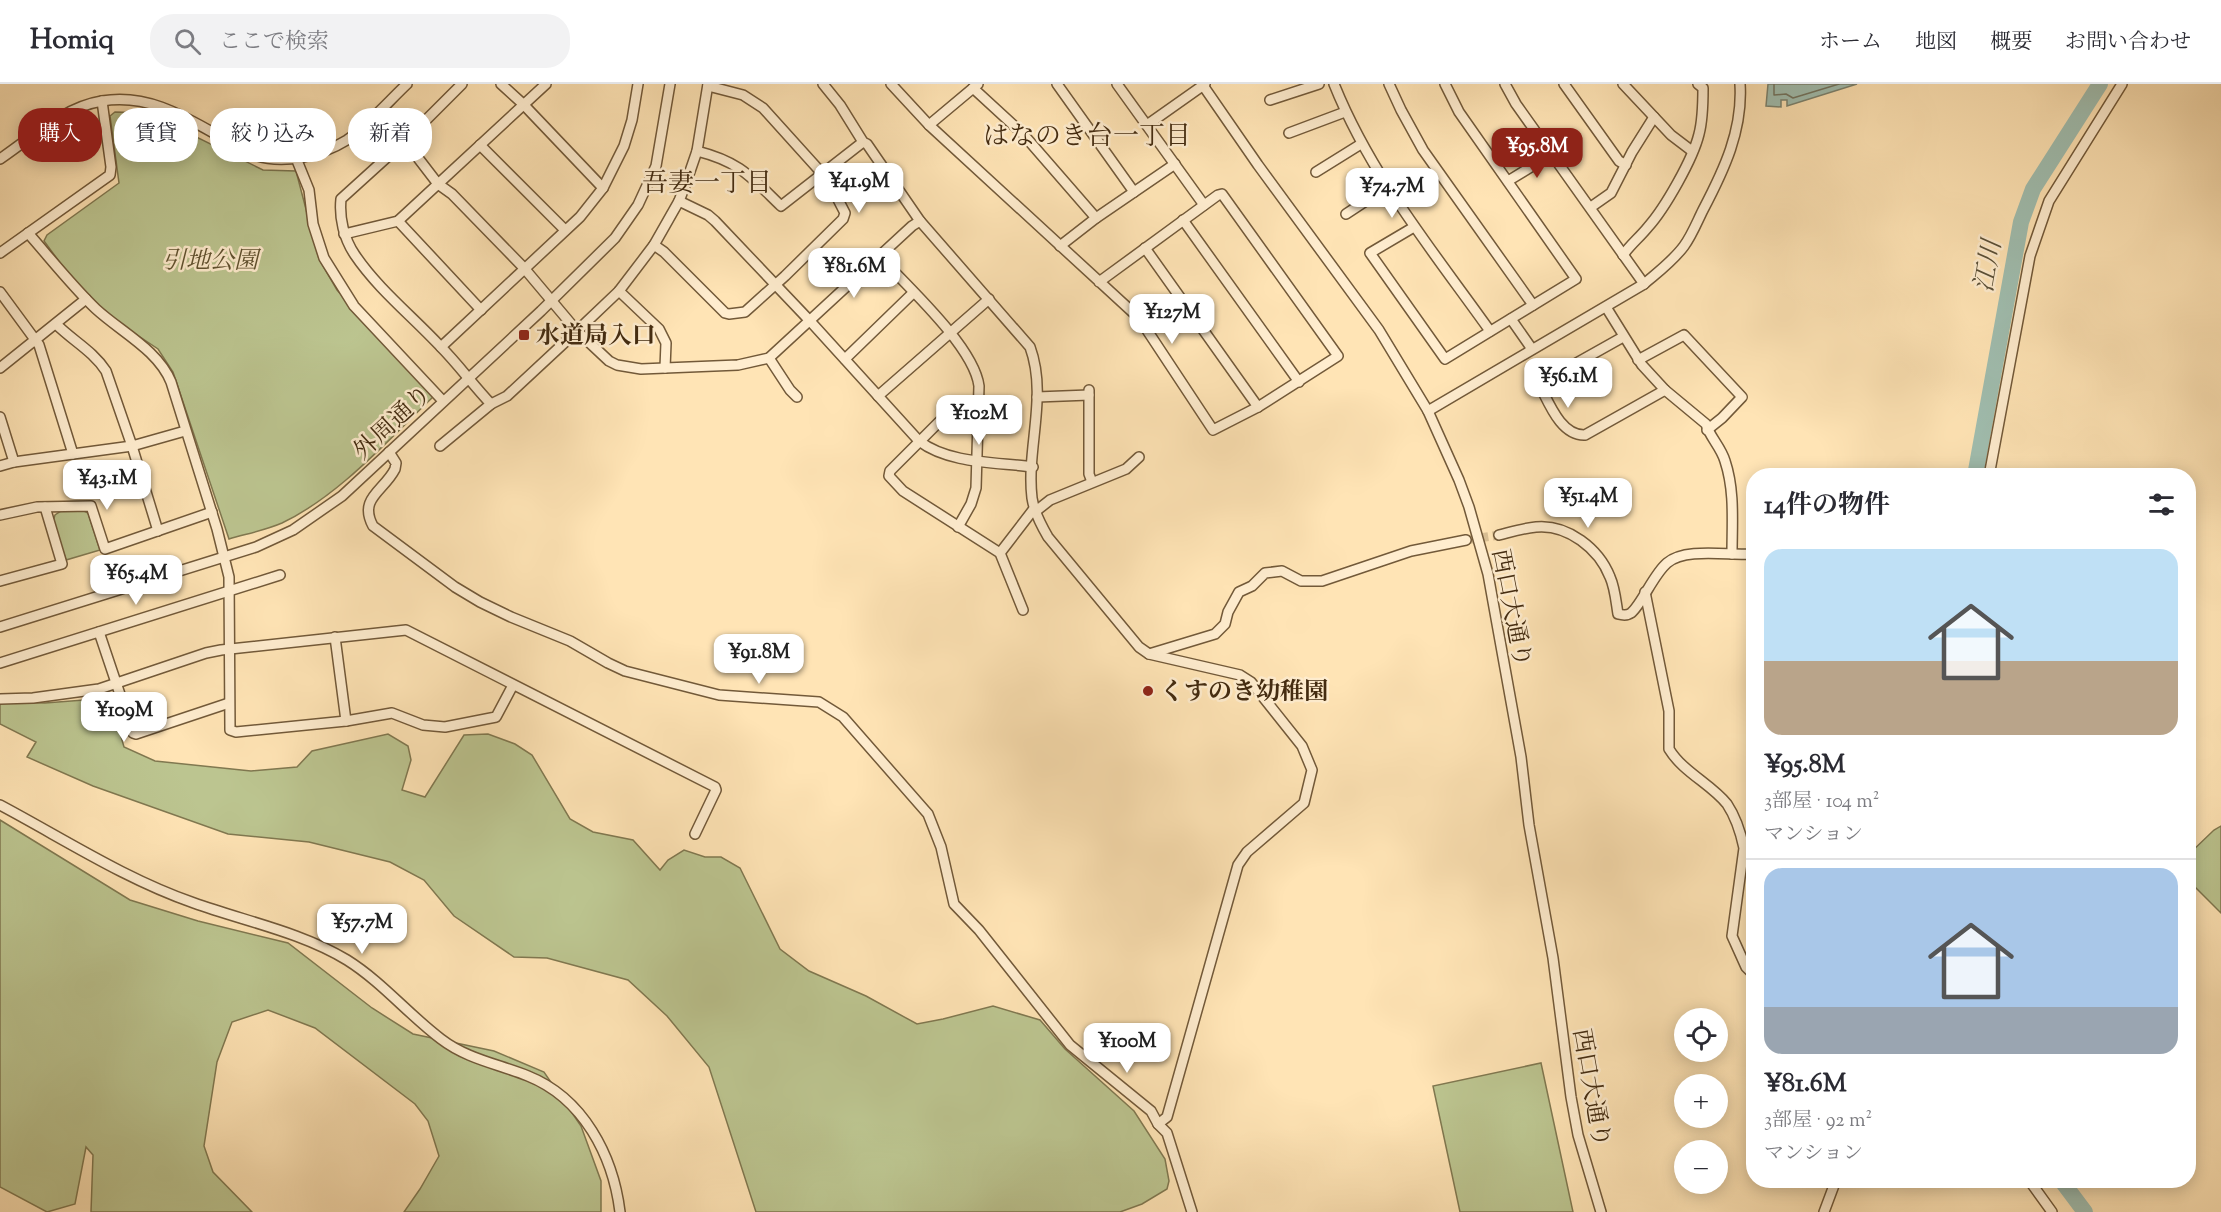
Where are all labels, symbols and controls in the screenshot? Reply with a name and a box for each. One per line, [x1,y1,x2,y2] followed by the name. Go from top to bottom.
[150,14,570,68] search box
[30,21,114,61] text: Homiq
[171,25,204,58] icon: search
[219,27,329,59] text: ここで検索
[1819,28,1882,58] text: ホーム
[1915,28,1957,58] text: 地図
[1990,28,2032,58] text: 概要
[2065,28,2191,58] text: お問い合わせ
[18,108,102,162] chip: 購入
[114,108,198,162] chip: 賃貸
[210,108,336,162] chip: 絞り込み
[348,108,432,162] chip: 新着
[983,119,1191,156] district label: はなのき台一丁目
[1488,128,1586,179] pin: ¥95.8M
[1506,133,1568,162] text: ¥95.8M
[810,163,908,214] pin: ¥41.9M
[642,166,772,203] district label: 吾妻一丁目
[828,168,890,197] text: ¥41.9M
[1343,168,1441,219] pin: ¥74.7M
[1360,173,1424,202] text: ¥74.7M
[1967,235,2013,295] water label: 江川
[162,245,262,279] park label: 引地公園
[805,248,903,299] pin: ¥81.6M
[822,253,886,282] text: ¥81.6M
[1130,294,1214,345] pin: ¥127M
[1143,299,1201,328] text: ¥127M
[536,320,656,354] place label: 水道局入口
[517,328,531,342] marker: 水道局入口
[1519,358,1617,409] pin: ¥56.1M
[1538,363,1598,392] text: ¥56.1M
[347,378,440,469] street label: 外周通り
[937,395,1021,446] pin: ¥102M
[950,400,1008,429] text: ¥102M
[58,460,156,511] pin: ¥43.1M
[77,465,137,494] text: ¥43.1M
[1539,478,1637,529] pin: ¥51.4M
[1558,483,1618,512] text: ¥51.4M
[1764,488,1890,525] text: 14件の物件
[2145,488,2178,521] icon: filters
[1482,546,1538,671] street label: 西口大通り
[87,555,185,606] pin: ¥65.4M
[104,560,168,589] text: ¥65.4M
[1917,588,2025,696] icon: home
[710,634,808,685] pin: ¥91.8M
[728,639,790,668] text: ¥91.8M
[1160,676,1328,710] place label: くすのき幼稚園
[1141,684,1155,698] marker: くすのき幼稚園
[82,692,166,743] pin: ¥109M
[95,697,153,726] text: ¥109M
[1764,747,1845,784] text: ¥95.8M
[1764,788,1879,817] text: 3部屋 · 104 m²
[1764,821,1863,850] text: マンション
[313,904,411,955] pin: ¥57.7M
[1917,907,2025,1015] icon: home
[331,909,393,938] text: ¥57.7M
[1674,1008,1728,1194] map controls
[1674,1008,1728,1062] button: locate
[1085,1023,1169,1074] pin: ¥100M
[1563,1026,1617,1150] street label: 西口大通り
[1098,1028,1156,1057] text: ¥100M
[1764,1066,1847,1103] text: ¥81.6M
[1674,1074,1728,1128] button: +
[1764,1107,1872,1136] text: 3部屋 · 92 m²
[1674,1140,1728,1194] button: −
[1764,1140,1863,1169] text: マンション

